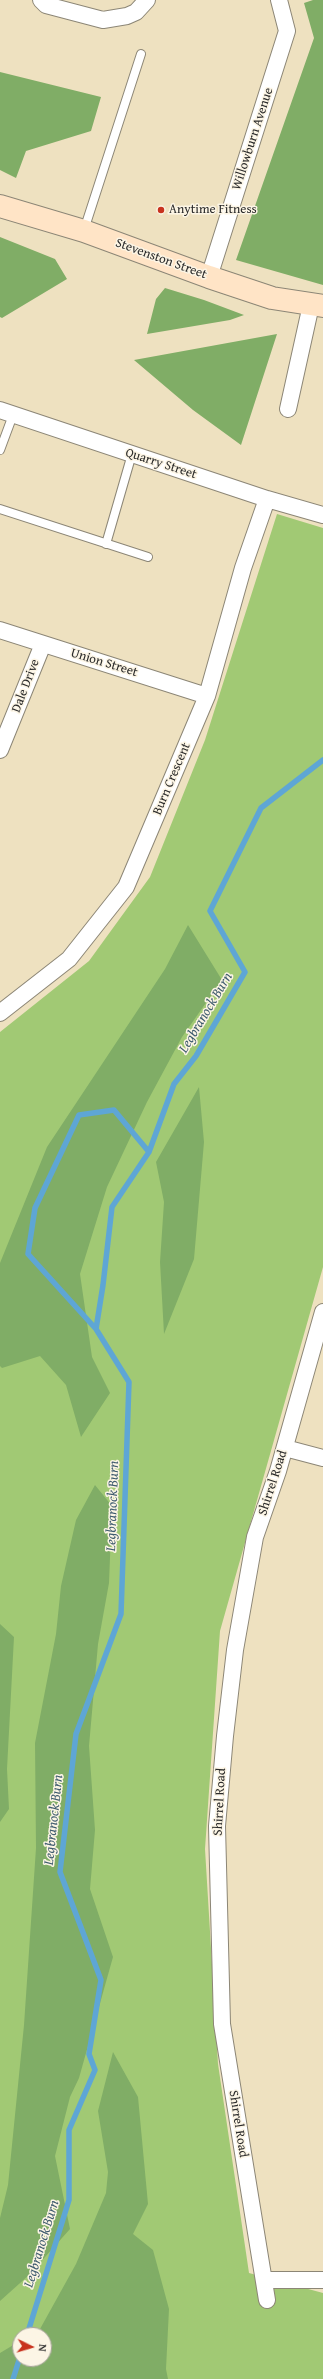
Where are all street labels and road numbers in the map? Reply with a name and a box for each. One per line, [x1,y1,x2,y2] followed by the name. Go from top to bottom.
[229,86,277,192] street label: Willowburn Avenue
[113,235,209,283] street label: Stevenston Street
[123,445,199,483] street label: Quarry Street
[69,645,139,681] street label: Union Street
[9,657,43,715] street label: Dale Drive
[150,740,194,818] street label: Burn Crescent
[255,1448,291,1518] street label: Shirrel Road
[210,1768,230,1836] street label: Shirrel Road
[225,2089,251,2159] street label: Shirrel Road

